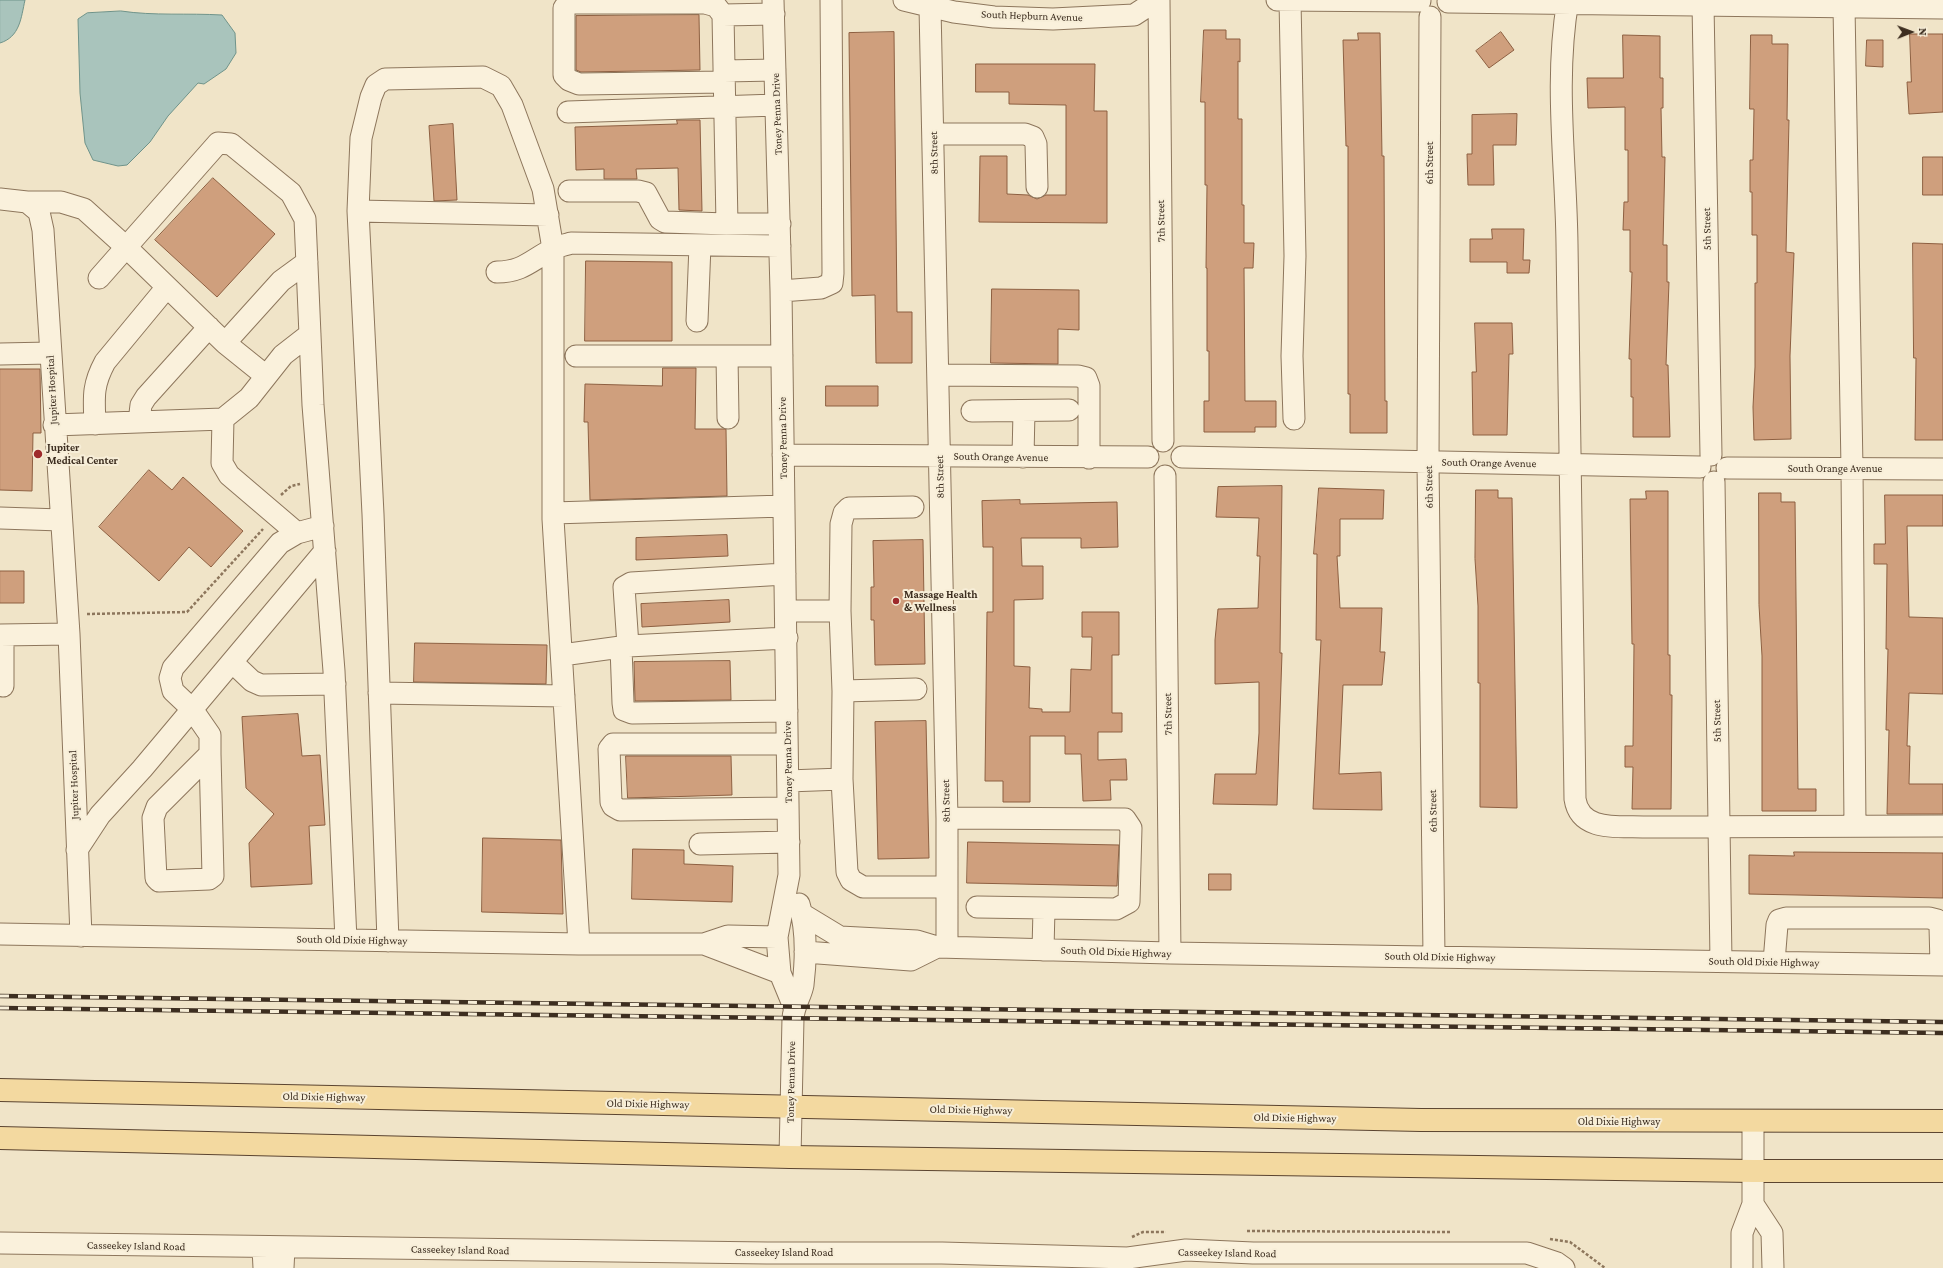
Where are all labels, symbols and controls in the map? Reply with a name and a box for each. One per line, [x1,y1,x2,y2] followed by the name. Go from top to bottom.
[981,8,1083,24] street label: South Hepburn Avenue
[1891,12,1931,52] north arrow
[1917,28,1929,36] text: N
[769,73,785,155] street label: Toney Penna Drive
[927,131,941,175] street label: 8th Street
[1423,142,1437,184] street label: 6th Street
[1154,200,1168,242] street label: 7th Street
[1700,208,1714,250] street label: 5th Street
[44,355,60,425] street label: Jupiter Hospital
[776,397,790,479] street label: Toney Penna Drive
[47,441,118,467] place label: Jupiter Medical Center
[32,448,44,460] marker: Jupiter Medical Center
[954,450,1048,464] street label: South Orange Avenue
[933,455,947,499] street label: 8th Street
[1442,456,1536,470] street label: South Orange Avenue
[1788,462,1882,476] street label: South Orange Avenue
[1422,465,1436,509] street label: 6th Street
[904,588,977,614] place label: Massage Health & Wellness
[891,596,901,606] marker: Massage Health & Wellness
[1161,693,1175,735] street label: 7th Street
[1710,700,1724,742] street label: 5th Street
[781,721,795,803] street label: Toney Penna Drive
[66,750,82,820] street label: Jupiter Hospital
[939,779,953,823] street label: 8th Street
[1426,789,1440,833] street label: 6th Street
[297,932,407,948] street label: South Old Dixie Highway
[1060,943,1172,961] street label: South Old Dixie Highway
[1385,949,1495,965] street label: South Old Dixie Highway
[1709,954,1819,970] street label: South Old Dixie Highway
[784,1041,798,1123] street label: Toney Penna Drive
[283,1090,365,1104] street label: Old Dixie Highway
[607,1097,689,1111] street label: Old Dixie Highway
[930,1103,1012,1117] street label: Old Dixie Highway
[1254,1111,1336,1125] street label: Old Dixie Highway
[1578,1115,1660,1129] street label: Old Dixie Highway
[87,1239,185,1253] street label: Casseekey Island Road
[411,1243,509,1257] street label: Casseekey Island Road
[735,1246,833,1260] street label: Casseekey Island Road
[1178,1246,1276,1260] street label: Casseekey Island Road

